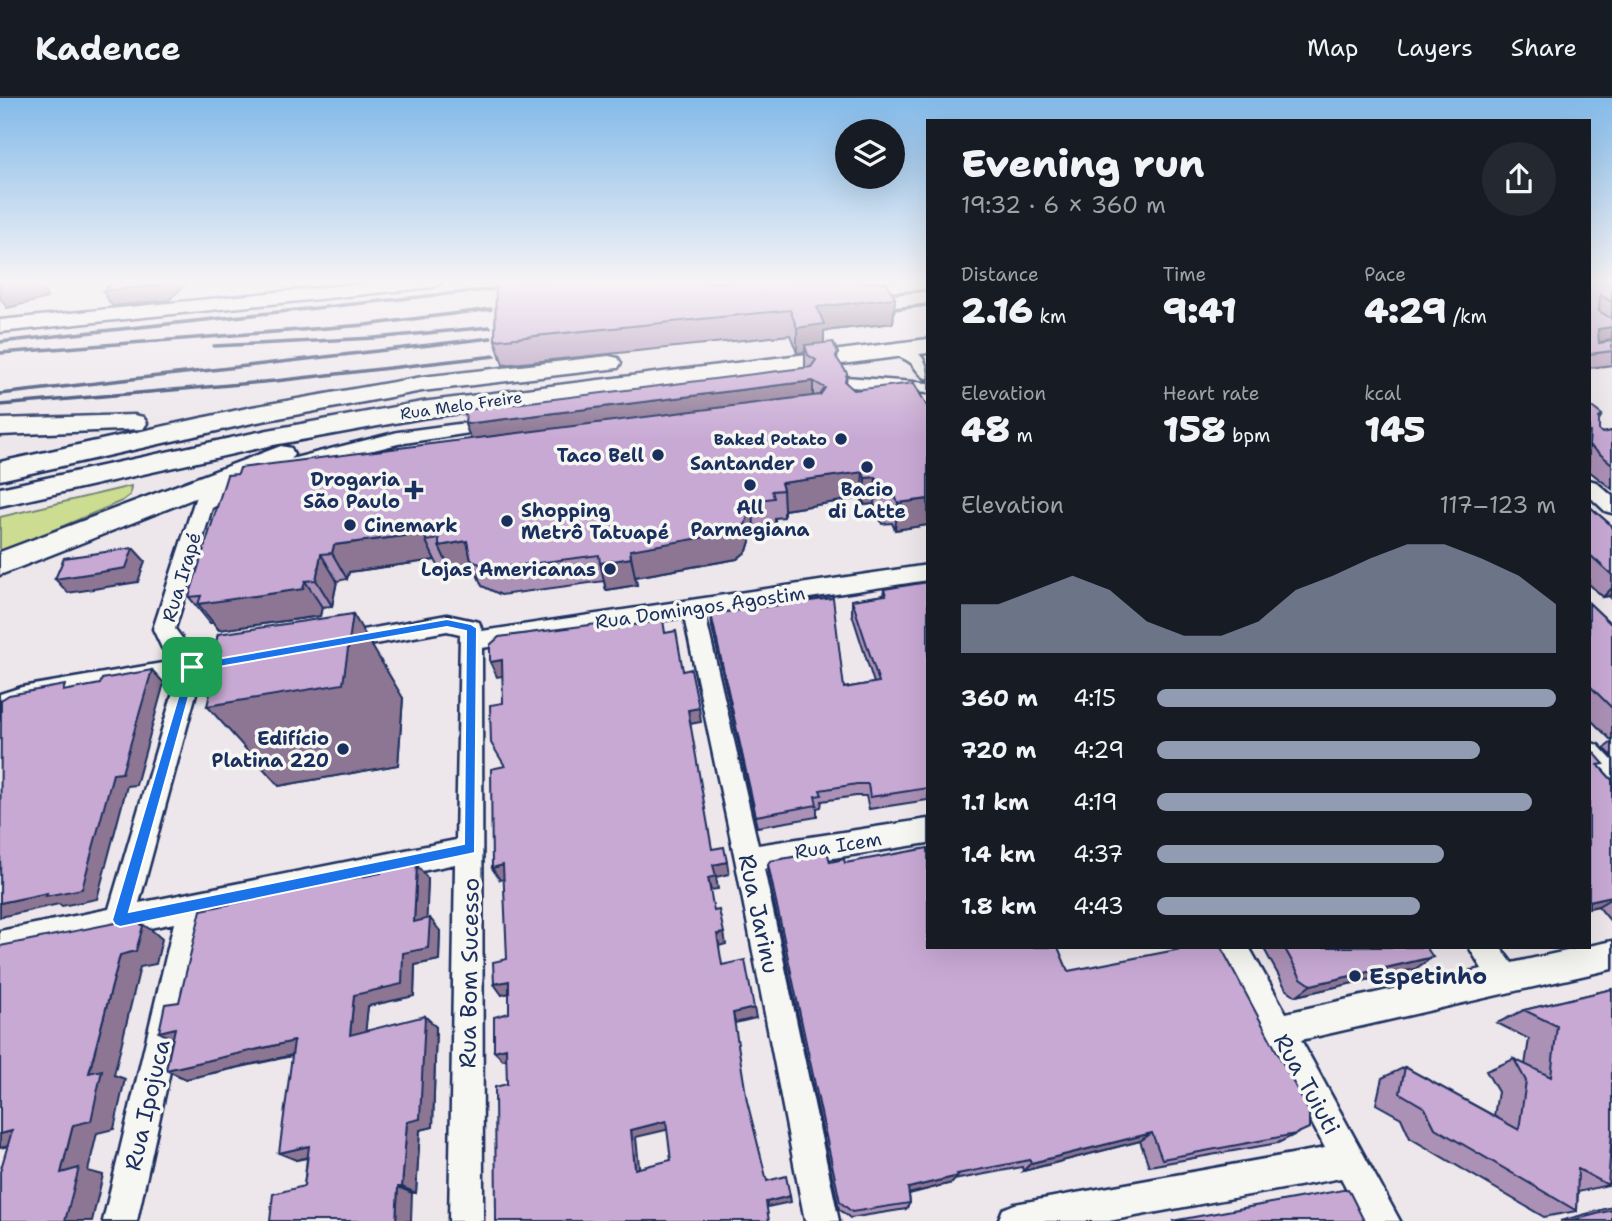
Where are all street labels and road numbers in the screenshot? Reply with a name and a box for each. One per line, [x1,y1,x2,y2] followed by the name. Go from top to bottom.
[399,387,523,424] street label: Rua Melo Freire
[156,529,207,625] street label: Rua Irapé
[593,580,807,635] street label: Rua Domingos Agostim
[793,826,883,865] street label: Rua Icem
[732,851,786,977] street label: Rua Jarinu
[452,877,486,1069] street label: Rua Bom Sucesso
[1267,1028,1347,1140] street label: Rua Tuiuti
[117,1036,177,1174] street label: Rua Ipojuca

